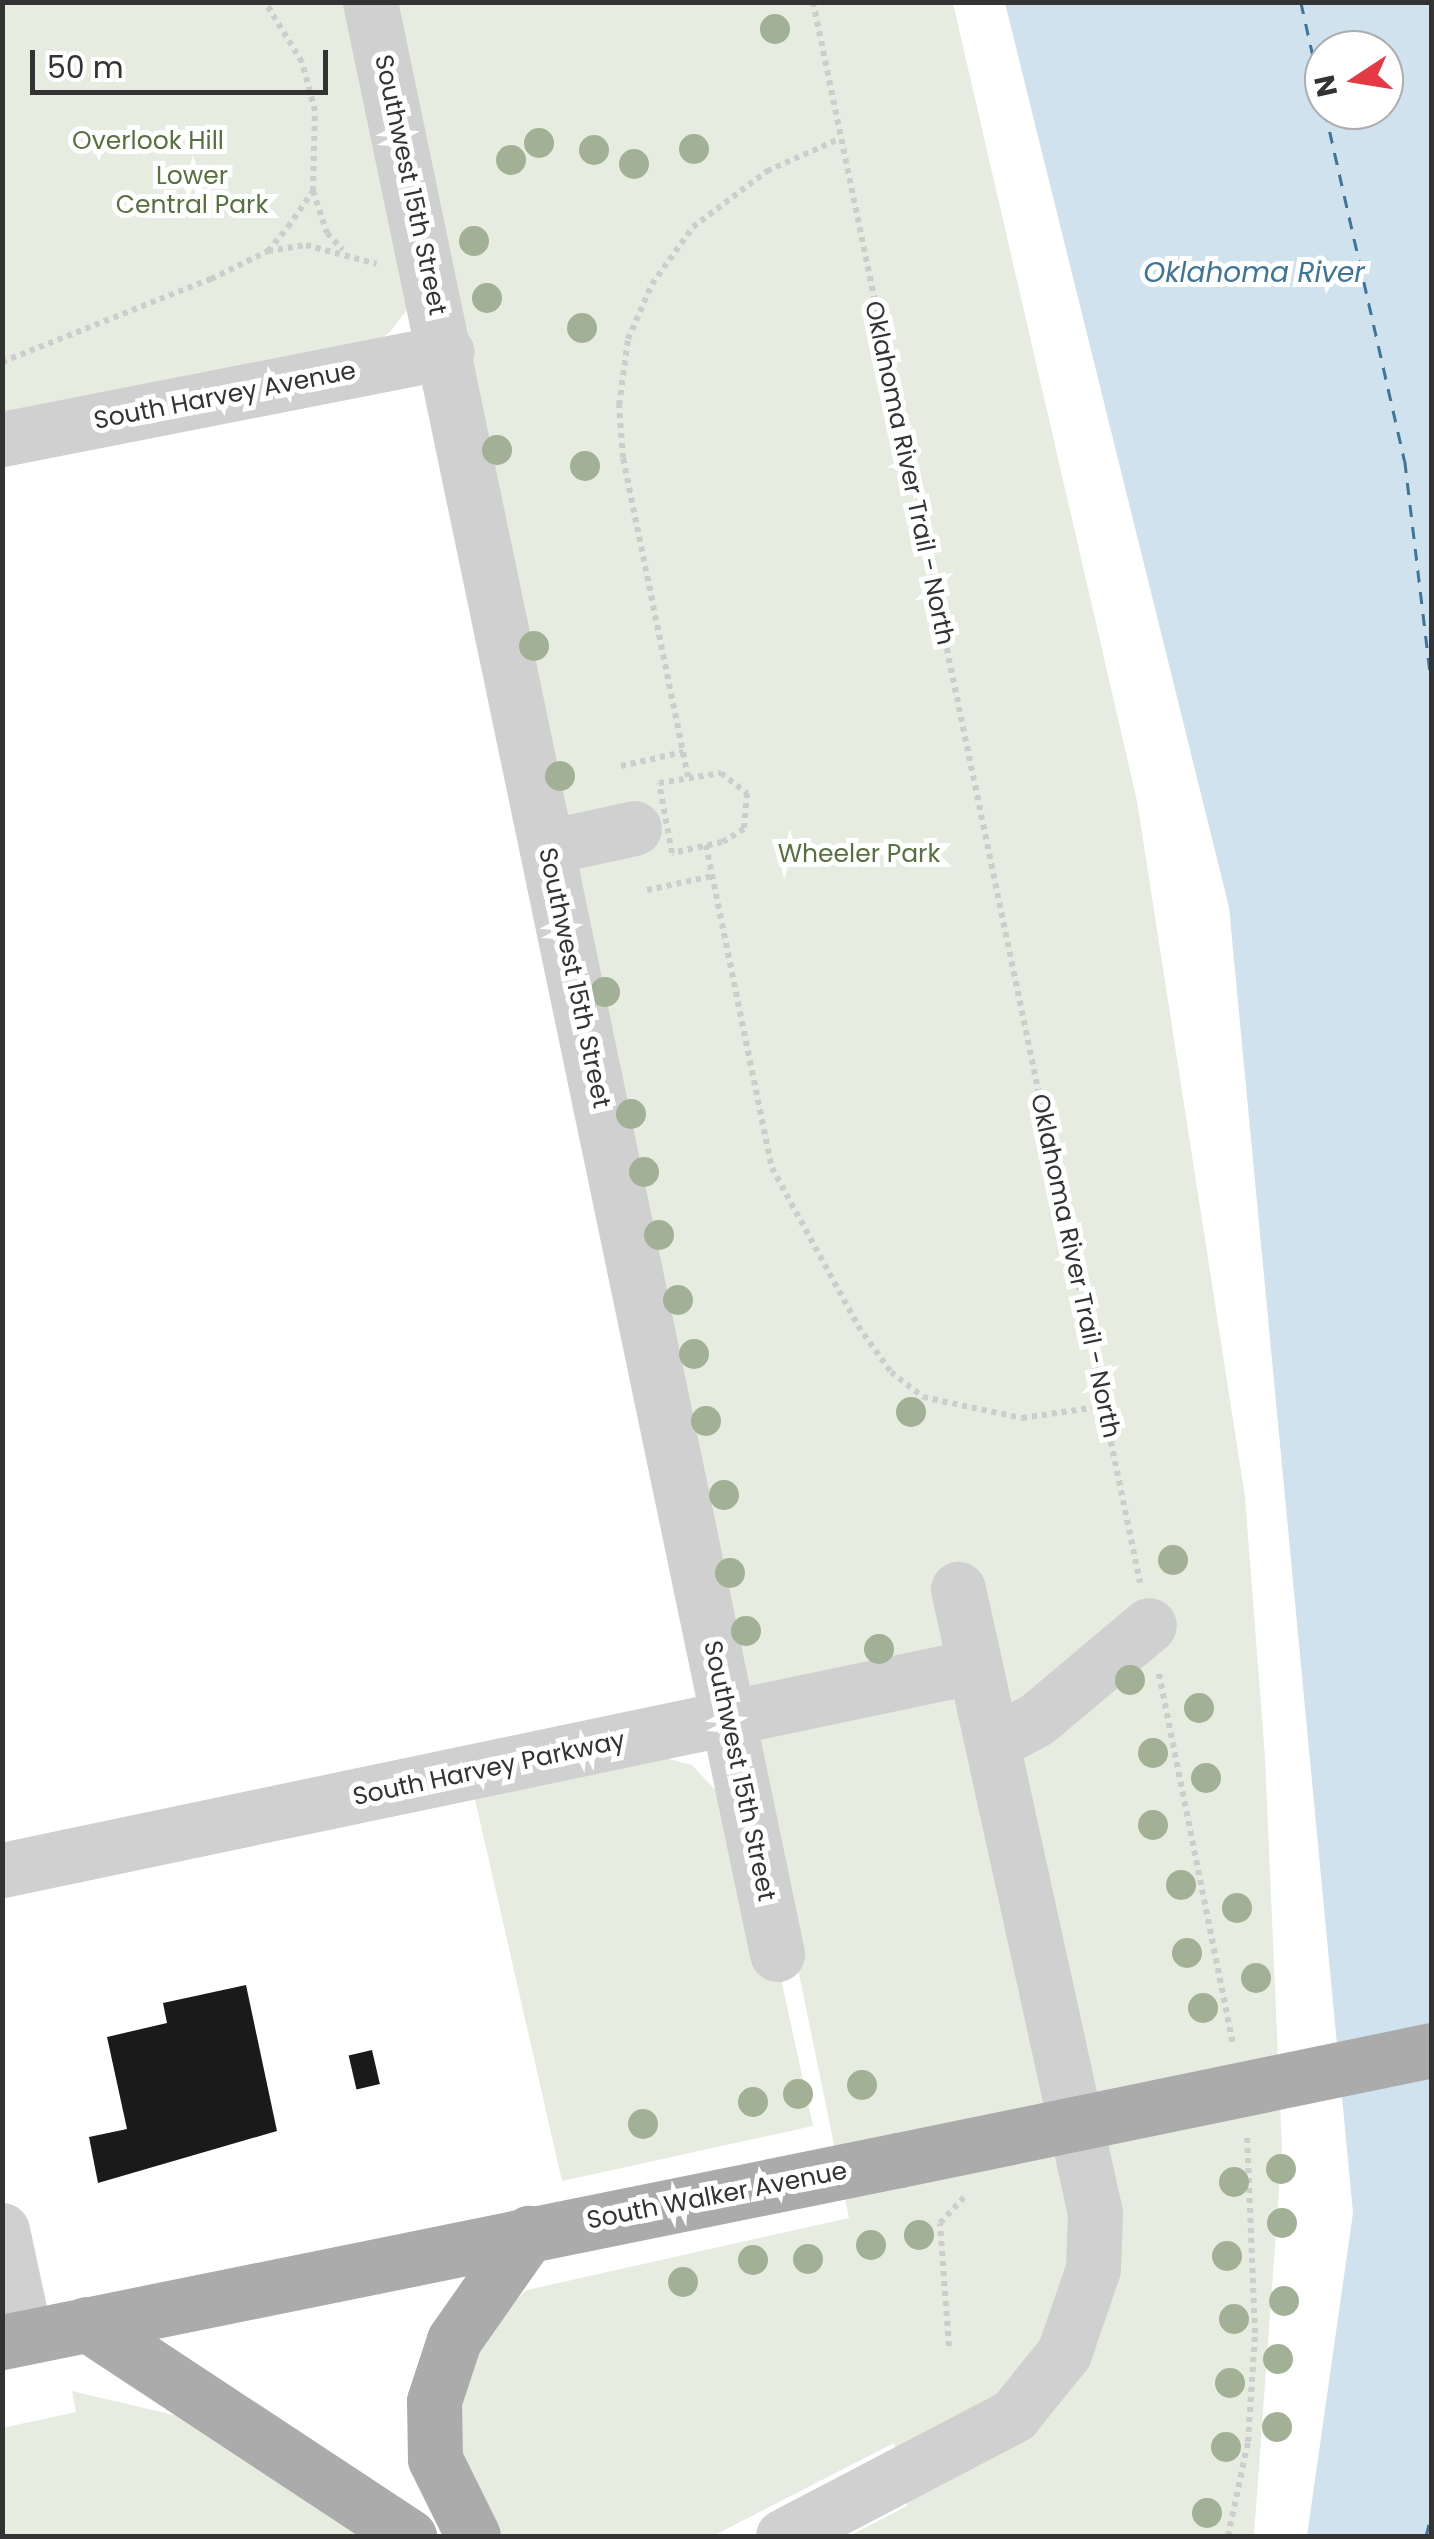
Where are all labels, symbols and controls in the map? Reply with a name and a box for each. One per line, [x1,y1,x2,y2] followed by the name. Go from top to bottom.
[35,30,332,92] scale bar
[1304,30,1404,130] north arrow
[47,46,124,89] text: 50 m
[368,52,452,318] street label: Southwest 15th Street
[1305,72,1347,100] text: N
[72,126,224,156] park label: Overlook Hill
[116,162,268,221] park label: Lower Central Park
[1143,256,1365,290] water label: Oklahoma River
[858,298,960,648] street label: Oklahoma River Trail - North
[92,356,358,436] street label: South Harvey Avenue
[778,839,940,869] park label: Wheeler Park
[532,845,616,1111] street label: Southwest 15th Street
[1024,1091,1126,1441] street label: Oklahoma River Trail - North
[697,1638,781,1904] street label: Southwest 15th Street
[350,1726,628,1812] street label: South Harvey Parkway
[584,2156,850,2236] street label: South Walker Avenue

